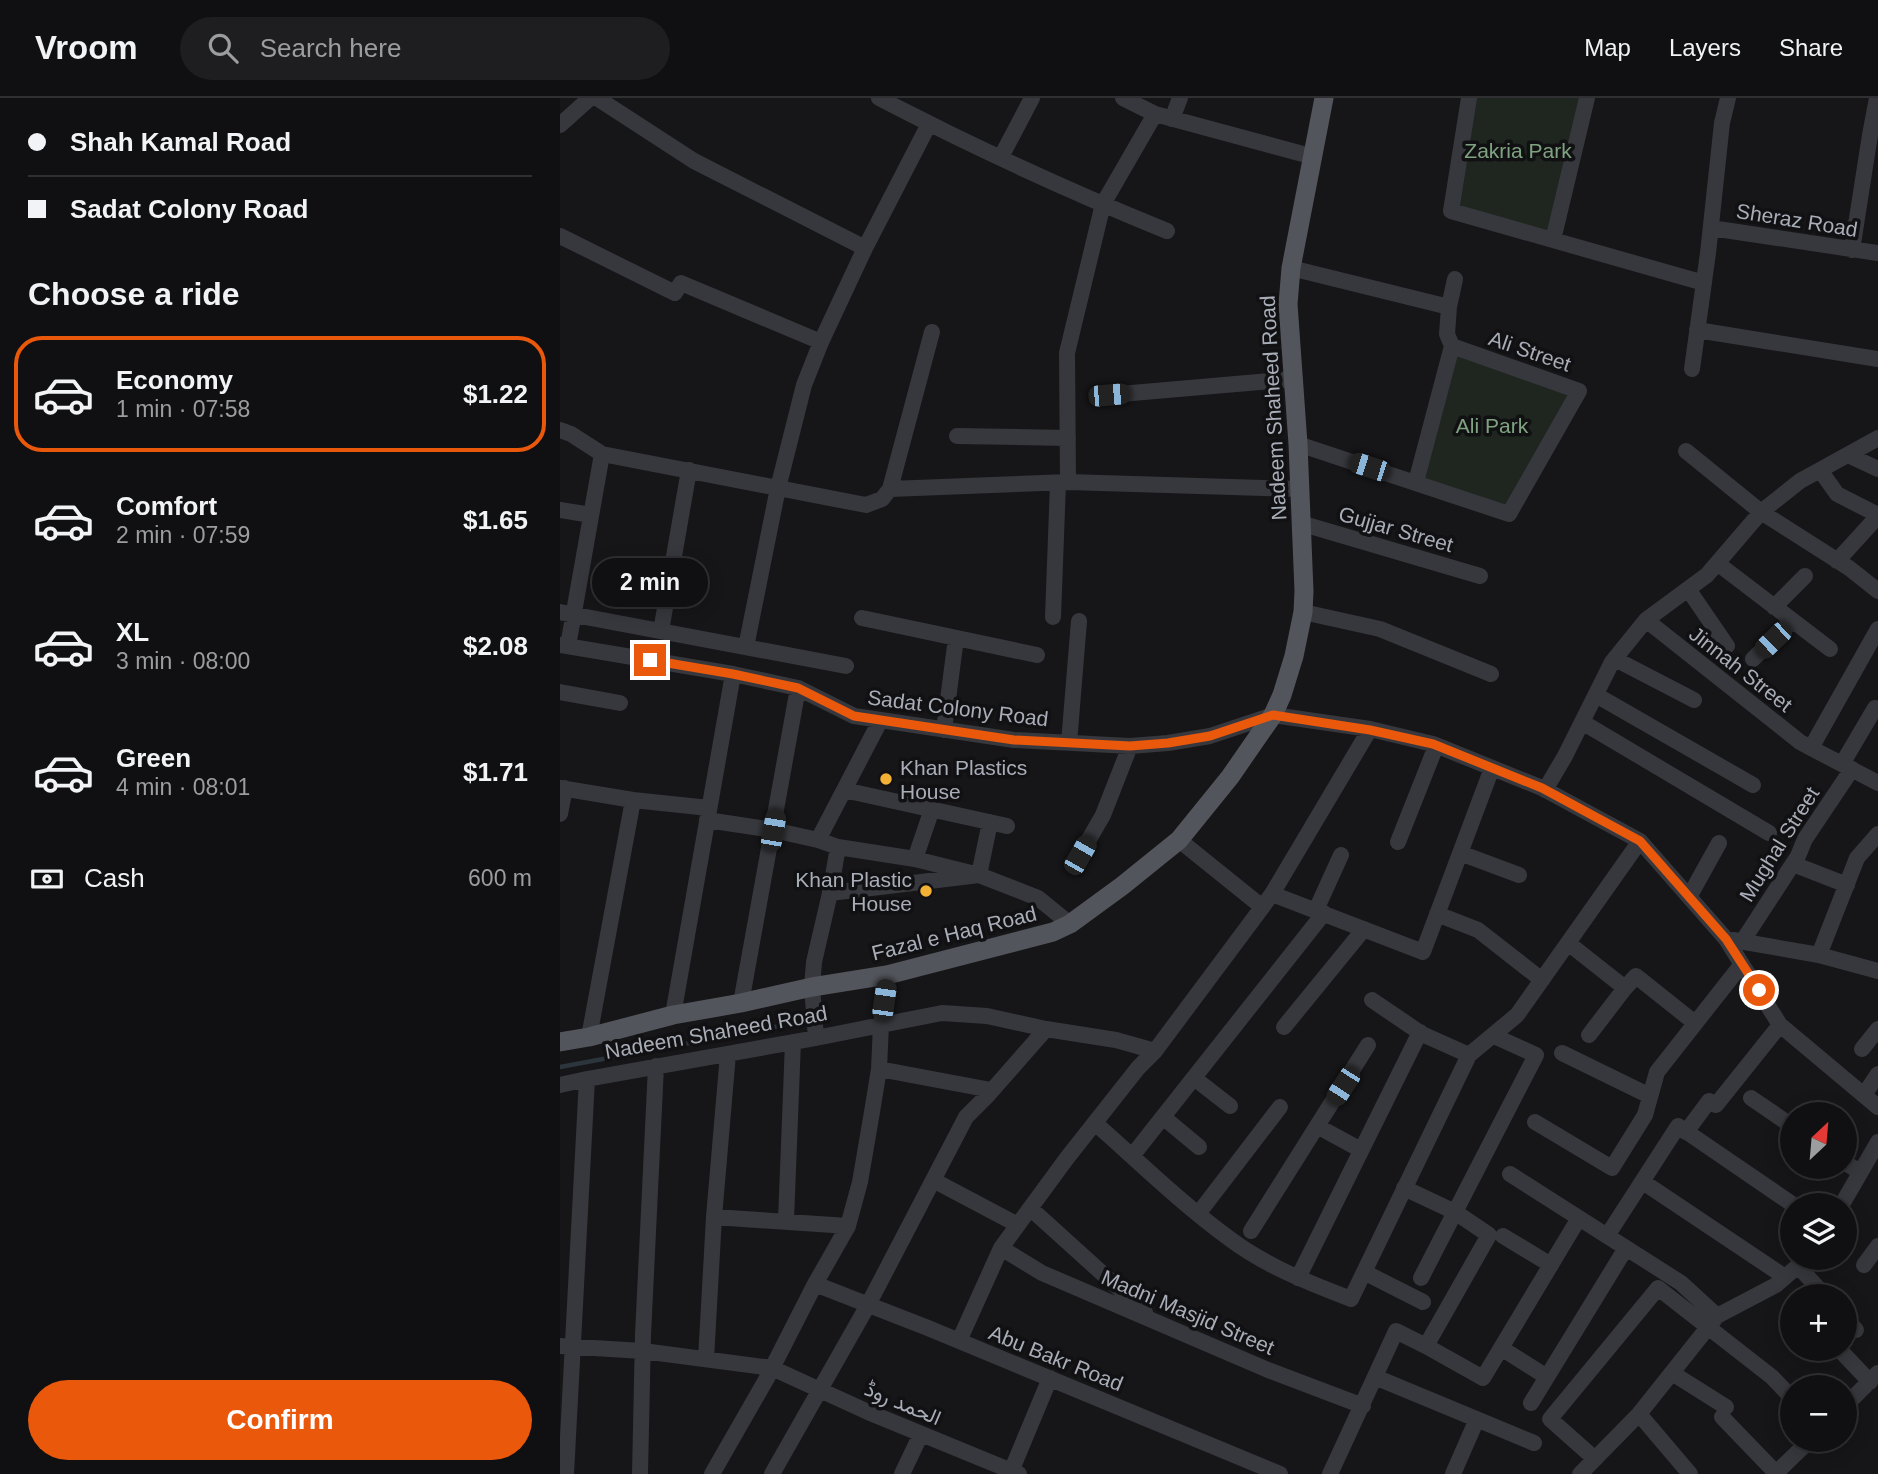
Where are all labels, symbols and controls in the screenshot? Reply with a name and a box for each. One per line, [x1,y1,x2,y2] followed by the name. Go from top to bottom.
[180,17,670,80] search box
[35,29,138,66] text: Vroom
[204,29,242,67] icon: search
[260,33,401,63] text: Search here
[1584,34,1631,61] text: Map
[1669,34,1741,61] text: Layers
[1779,34,1843,61] text: Share
[70,127,291,157] text: Shah Kamal Road
[1464,139,1572,162] park label: Zakria Park
[70,194,308,224] text: Sadat Colony Road
[1735,199,1859,241] street label: Sheraz Road
[28,276,240,312] text: Choose a ride
[1256,295,1290,521] street label: Nadeem Shaheed Road
[1486,326,1574,376] street label: Ali Street
[32,363,95,426] icon: car
[116,365,233,395] text: Economy
[463,379,528,409] text: $1.22
[1088,383,1131,407] car
[116,396,250,422] text: 1 min · 07:58
[1456,414,1529,437] park label: Ali Park
[1346,451,1393,483] car
[32,489,95,552] icon: car
[116,491,217,521] text: Comfort
[1336,502,1456,556] street label: Gujjar Street
[463,505,528,535] text: $1.65
[116,522,250,548] text: 2 min · 07:59
[592,559,708,608] callout: 2 min
[620,569,680,595] text: 2 min
[32,615,95,678] icon: car
[116,617,149,647] text: XL
[1751,618,1796,662] car
[1685,622,1797,716] street label: Jinnah Street
[463,631,528,661] text: $2.08
[634,644,666,676] route end
[116,648,250,674] text: 3 min · 08:00
[866,685,1050,731] street label: Sadat Colony Road
[32,741,95,804] icon: car
[116,743,191,773] text: Green
[900,756,1027,803] place label: Khan Plastics House
[463,757,528,787] text: $1.71
[878,771,894,787] marker: Khan Plastics House
[116,774,250,800] text: 4 min · 08:01
[1735,782,1823,906] street label: Mughal Street
[760,807,787,853] car
[1061,832,1100,878] car
[28,860,66,898] icon: cash
[84,863,145,893] text: Cash
[468,865,532,891] text: 600 m
[795,868,912,915] place label: Khan Plastic House
[918,883,934,899] marker: Khan Plastic House
[869,901,1039,965] street label: Fazal e Haq Road
[1743,974,1775,1006] route start
[871,978,898,1022] car
[603,1001,829,1063] street label: Nadeem Shaheed Road
[1323,1063,1364,1109] car
[1780,1102,1857,1180] north arrow
[1780,1102,1857,1452] map controls
[1780,1193,1857,1270] button: layers
[1098,1265,1278,1359] street label: Madni Masjid Street
[1780,1284,1857,1361] button: +
[986,1321,1126,1395] street label: Abu Bakr Road
[1780,1375,1857,1452] button: −
[861,1377,945,1431] street label: الحمد روڈ
[28,1380,532,1460] button: Confirm

